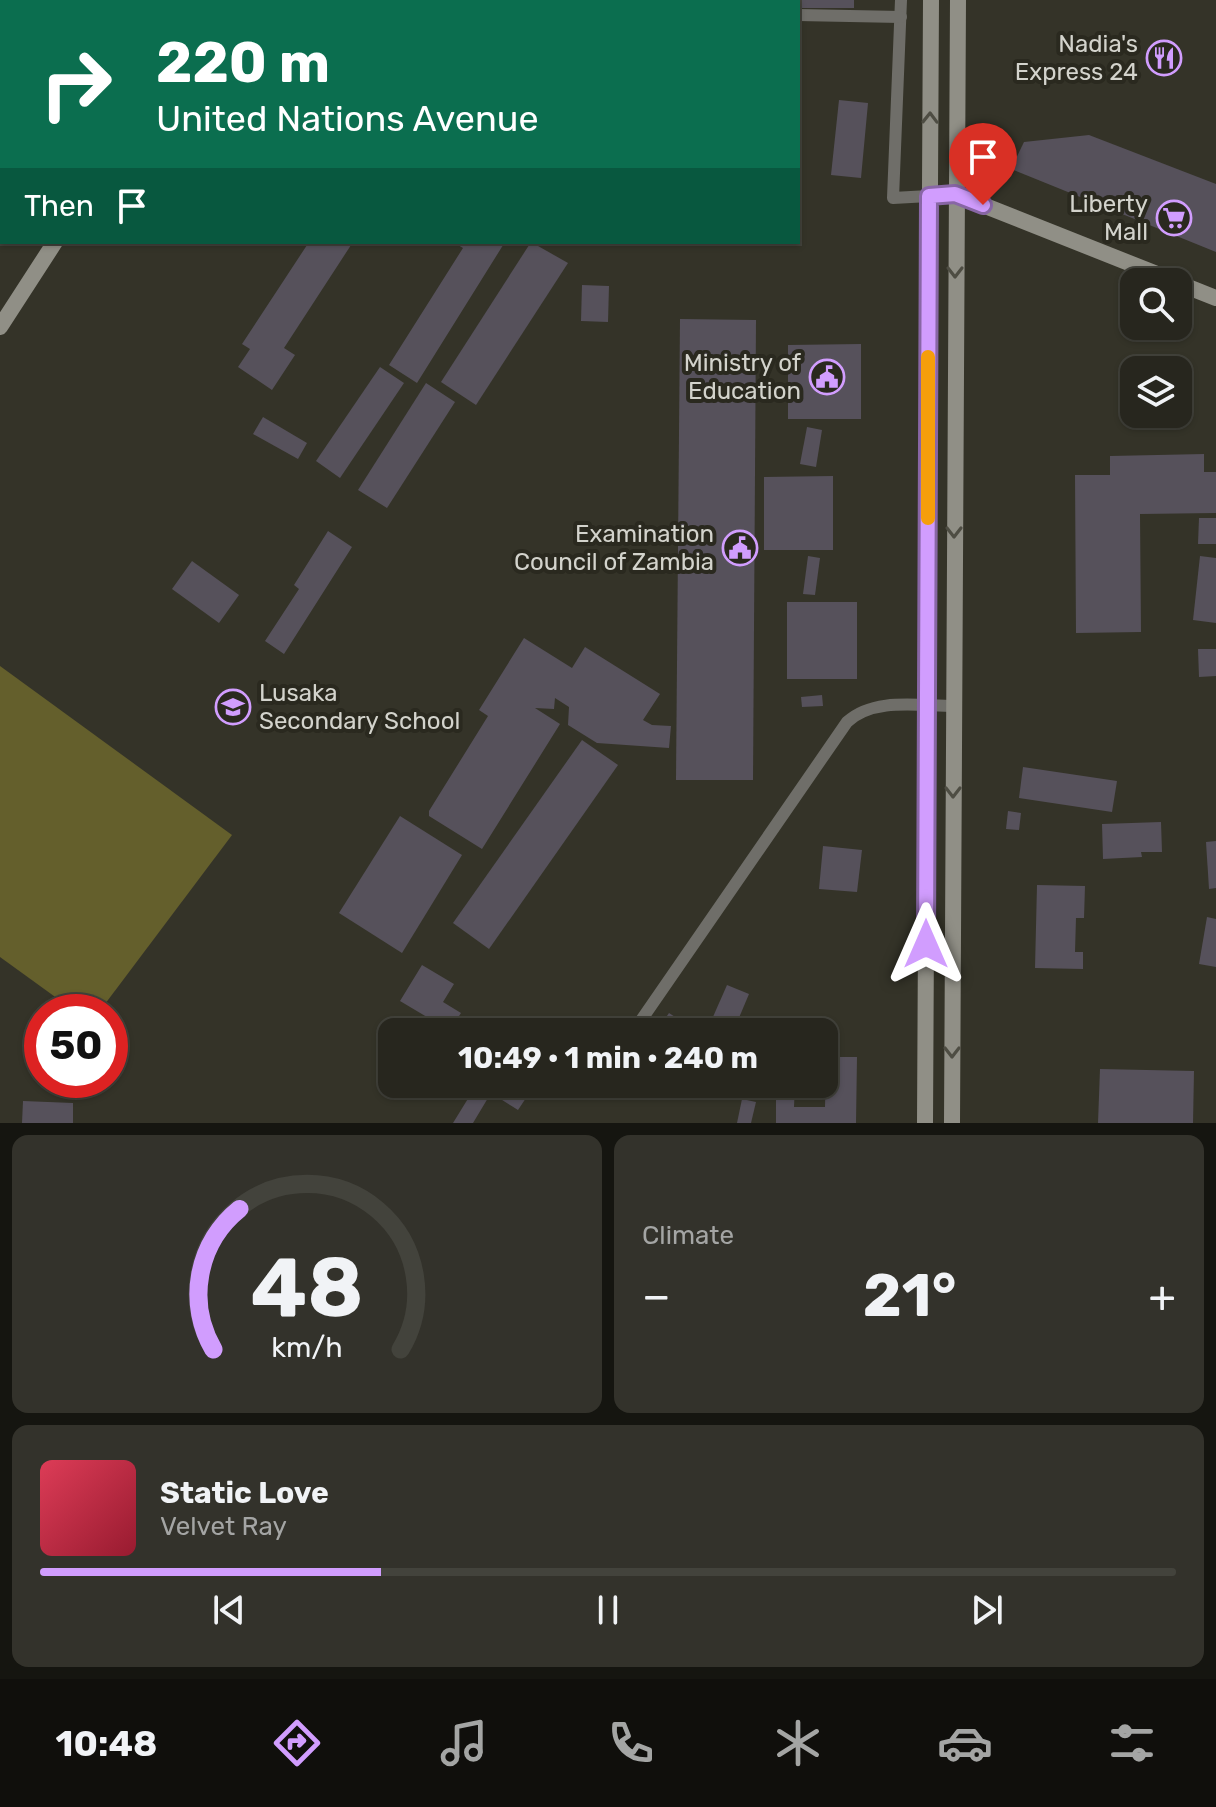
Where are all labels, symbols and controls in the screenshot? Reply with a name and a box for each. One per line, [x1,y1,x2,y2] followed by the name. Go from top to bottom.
[156,30,330,96] text: 220 m
[1015,30,1138,86] place label: Nadia's Express 24
[24,32,128,136] icon: right
[1145,39,1183,77] restaurant icon: Nadia's Express 24
[156,97,539,140] text: United Nations Avenue
[921,111,939,124] one-way arrow
[949,123,1017,205] pin
[961,135,1005,179] icon: arrive
[110,184,154,228] icon: arrive
[24,188,94,224] text: Then
[1069,190,1148,246] place label: Liberty Mall
[1155,199,1193,237] supermarket icon: Liberty Mall
[946,266,964,279] one-way arrow
[1120,268,1192,428] map controls
[1120,268,1192,340] button: search
[684,349,802,405] place label: Ministry of Education
[1120,356,1192,428] button: layers
[808,358,846,396] public building icon: Ministry of Education
[514,520,714,576] place label: Examination Council of Zambia
[945,526,963,539] one-way arrow
[721,529,759,567] public building icon: Examination Council of Zambia
[259,679,460,735] place label: Lusaka Secondary School
[214,688,252,726] school or university icon: Lusaka Secondary School
[944,786,962,799] one-way arrow
[884,902,968,986] position arrow
[24,994,128,1098] speed limit sign: 50
[458,1040,758,1076] text: 10:49 · 1 min · 240 m
[943,1046,961,1059] one-way arrow
[642,1220,734,1251] text: Climate
[250,1238,364,1337] text: 48
[863,1260,956,1331] text: 21°
[642,1270,671,1322] text: −
[1149,1270,1176,1322] text: +
[271,1330,343,1364] text: km/h
[160,1475,329,1511] text: Static Love
[160,1511,287,1542] text: Velvet Ray
[207,1588,251,1632] icon: previous
[586,1588,630,1632] icon: pause
[965,1588,1009,1632] icon: next
[269,1715,325,1771] icon: directions
[436,1715,492,1771] icon: music
[603,1715,659,1771] icon: phone
[770,1715,826,1771] icon: climate
[937,1715,993,1771] icon: car
[1104,1715,1160,1771] icon: filters
[56,1722,157,1765] text: 10:48

